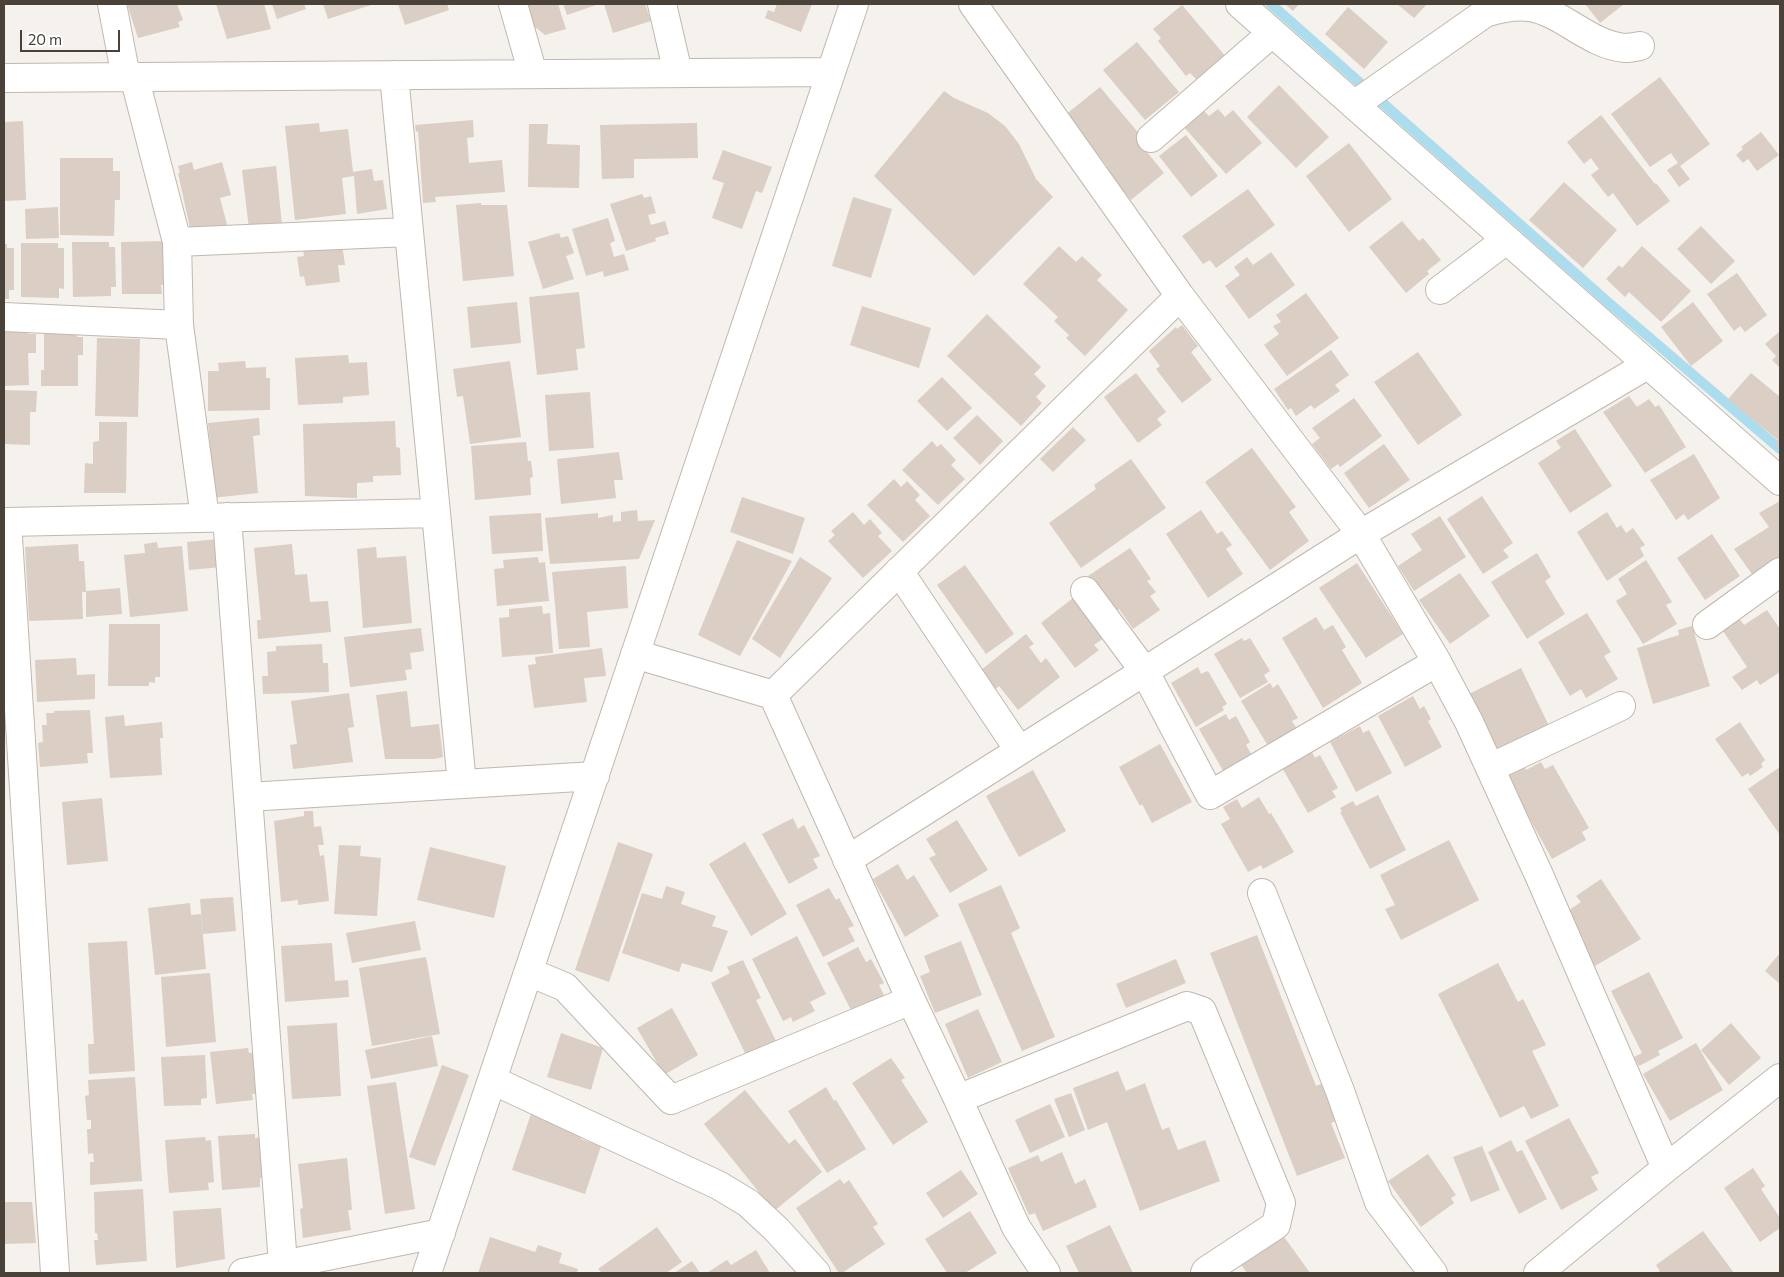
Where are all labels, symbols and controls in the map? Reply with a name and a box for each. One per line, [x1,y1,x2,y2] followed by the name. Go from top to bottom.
[22,20,122,52] scale bar
[28,30,62,48] text: 20 m

